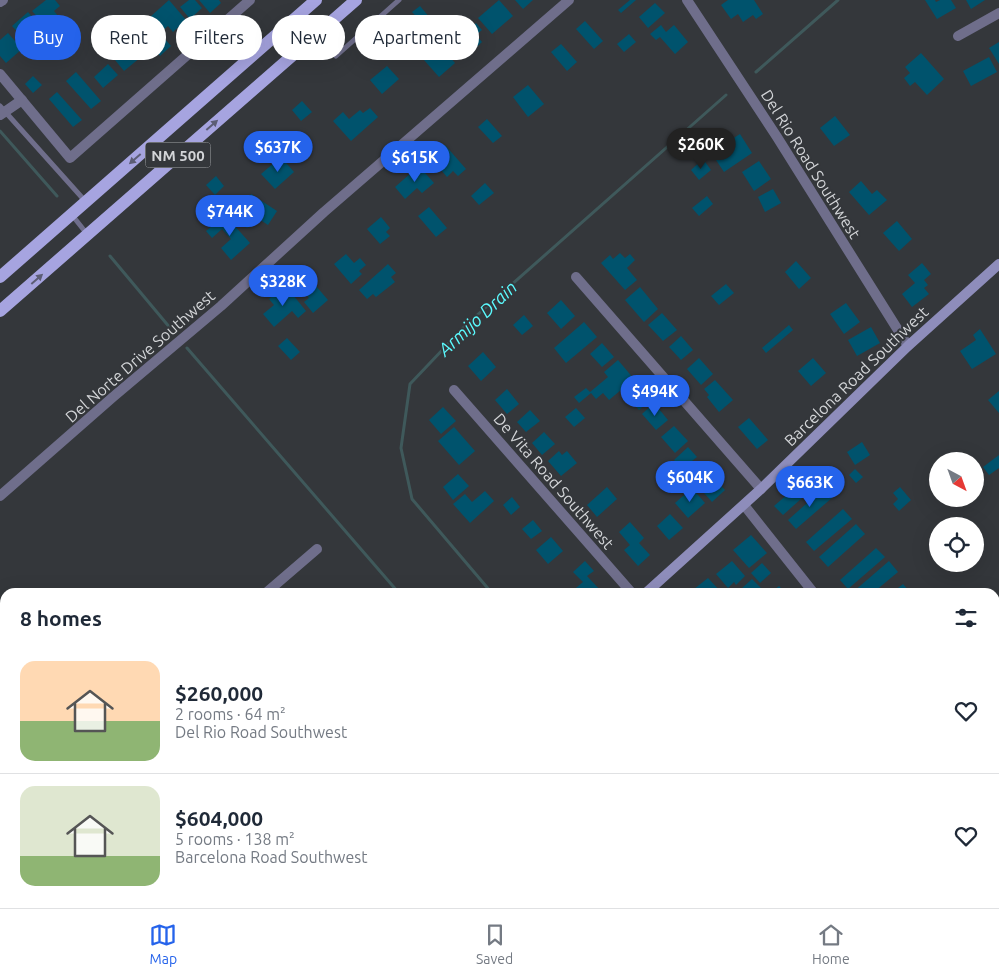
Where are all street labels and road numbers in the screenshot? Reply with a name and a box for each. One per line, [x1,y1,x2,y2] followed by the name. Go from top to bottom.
[758,86,865,242] street label: Del Rio Road Southwest
[146,142,210,168] road number: NM 500
[62,286,219,426] street label: Del Norte Drive Southwest
[781,302,932,449] street label: Barcelona Road Southwest
[490,410,618,553] street label: De Vita Road Southwest

